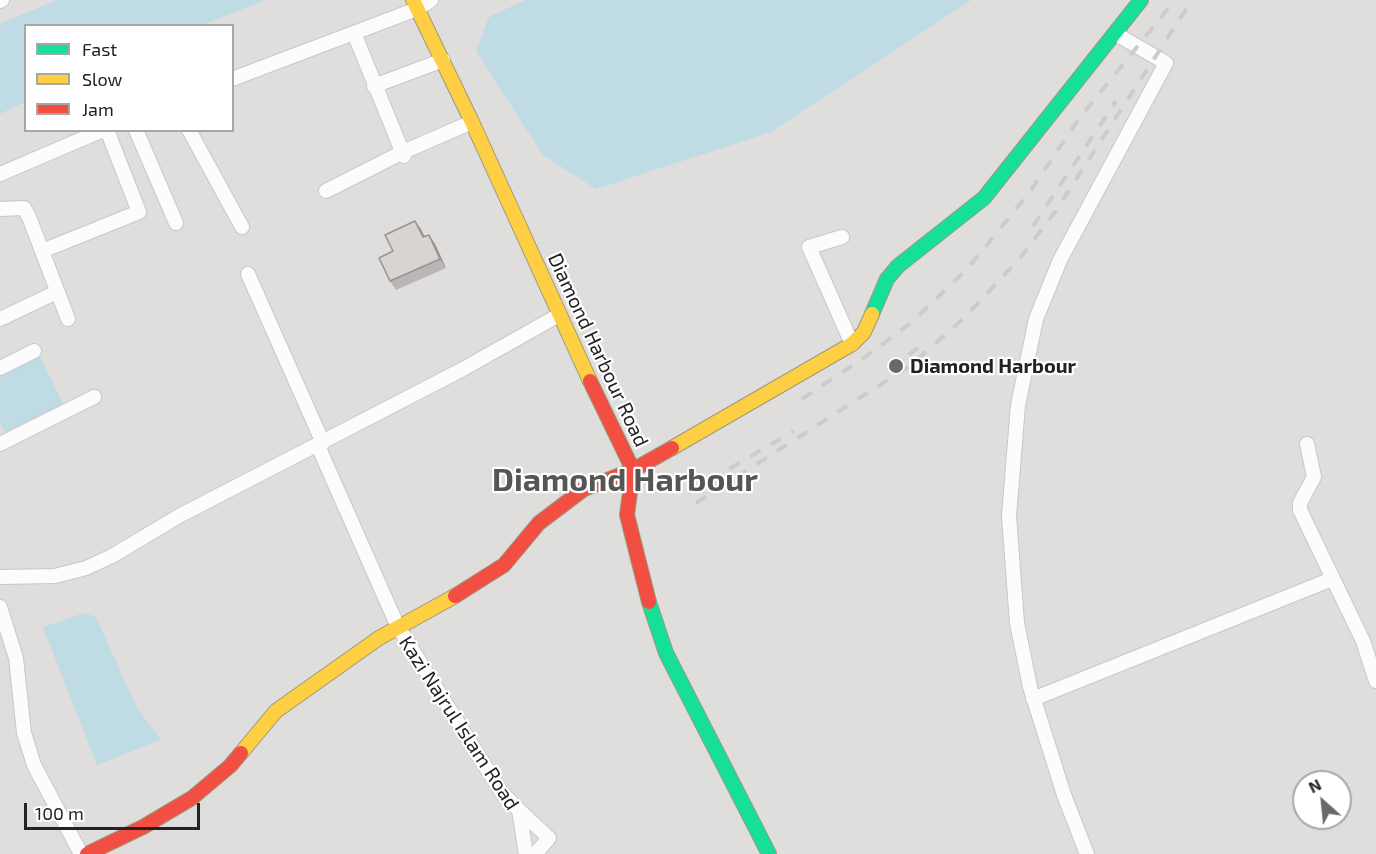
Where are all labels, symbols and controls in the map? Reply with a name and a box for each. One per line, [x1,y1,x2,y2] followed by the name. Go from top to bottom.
[24,24,234,132] legend
[82,38,117,60] text: Fast
[82,68,122,90] text: Slow
[82,98,114,120] text: Jam
[543,249,653,451] street label: Diamond Harbour Road
[910,354,1076,378] place label: Diamond Harbour
[887,357,905,375] marker: Diamond Harbour
[492,461,758,499] district label: Diamond Harbour
[394,631,524,815] street label: Kazi Najrul Islam Road
[1292,770,1352,830] north arrow
[1305,774,1324,796] text: N
[27,791,202,829] scale bar
[35,802,84,824] text: 100 m

